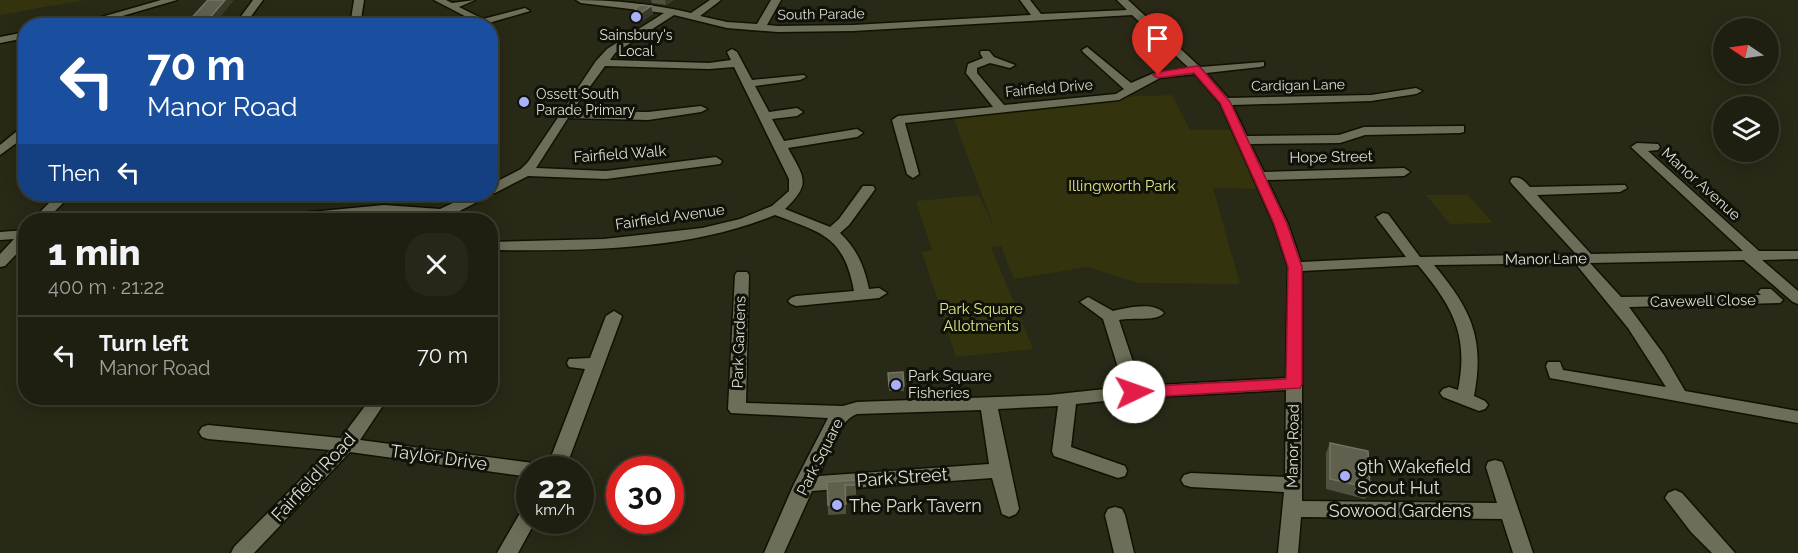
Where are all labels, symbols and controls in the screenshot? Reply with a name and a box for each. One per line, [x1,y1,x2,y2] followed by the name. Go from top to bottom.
[777,5,865,23] street label: South Parade
[629,10,643,24] marker: Sainsbury's Local
[1132,13,1183,75] pin
[1713,18,1779,84] north arrow
[1713,18,1779,162] map controls
[1141,22,1174,55] icon: arrive
[600,27,673,59] place label: Sainsbury's Local
[147,41,246,90] text: 70 m
[48,42,126,120] icon: left
[1005,76,1093,100] street label: Fairfield Drive
[1251,76,1345,94] street label: Cardigan Lane
[536,86,635,118] place label: Ossett South Parade Primary
[147,91,298,122] text: Manor Road
[517,95,531,109] marker: Ossett South Parade Primary
[1713,96,1779,162] button: layers
[573,142,667,166] street label: Fairfield Walk
[1658,144,1744,224] street label: Manor Avenue
[1289,147,1373,167] street label: Hope Street
[112,156,145,189] icon: left
[48,160,100,186] text: Then
[1068,177,1176,195] park label: Illingworth Park
[614,200,726,234] street label: Fairfield Avenue
[48,231,140,273] text: 1 min
[405,233,468,296] button: close
[1505,249,1587,269] street label: Manor Lane
[48,275,164,299] text: 400 m · 21:22
[1650,291,1756,311] street label: Cavewell Close
[728,295,750,389] street label: Park Gardens
[939,300,1023,335] park label: Park Square Allotments
[99,330,189,356] text: Turn left
[48,339,81,372] icon: left
[417,342,468,368] text: 70 m
[99,356,211,380] text: Manor Road
[1102,360,1166,424] position arrow
[908,367,992,402] place label: Park Square Fisheries
[889,378,903,392] marker: Park Square Fisheries
[1283,404,1303,488] street label: Manor Road
[793,415,847,498] street label: Park Square
[267,429,359,525] street label: Fairfield Road
[389,440,489,474] street label: Taylor Drive
[606,456,684,534] speed limit sign: 30
[1357,456,1471,498] place label: 9th Wakefield Scout Hut
[856,463,948,491] street label: Park Street
[1338,469,1352,483] marker: 9th Wakefield Scout Hut
[538,470,572,505] text: 22
[849,495,982,516] place label: The Park Tavern
[830,498,844,512] marker: The Park Tavern
[1329,500,1472,521] street label: Sowood Gardens
[535,501,575,519] text: km/h

